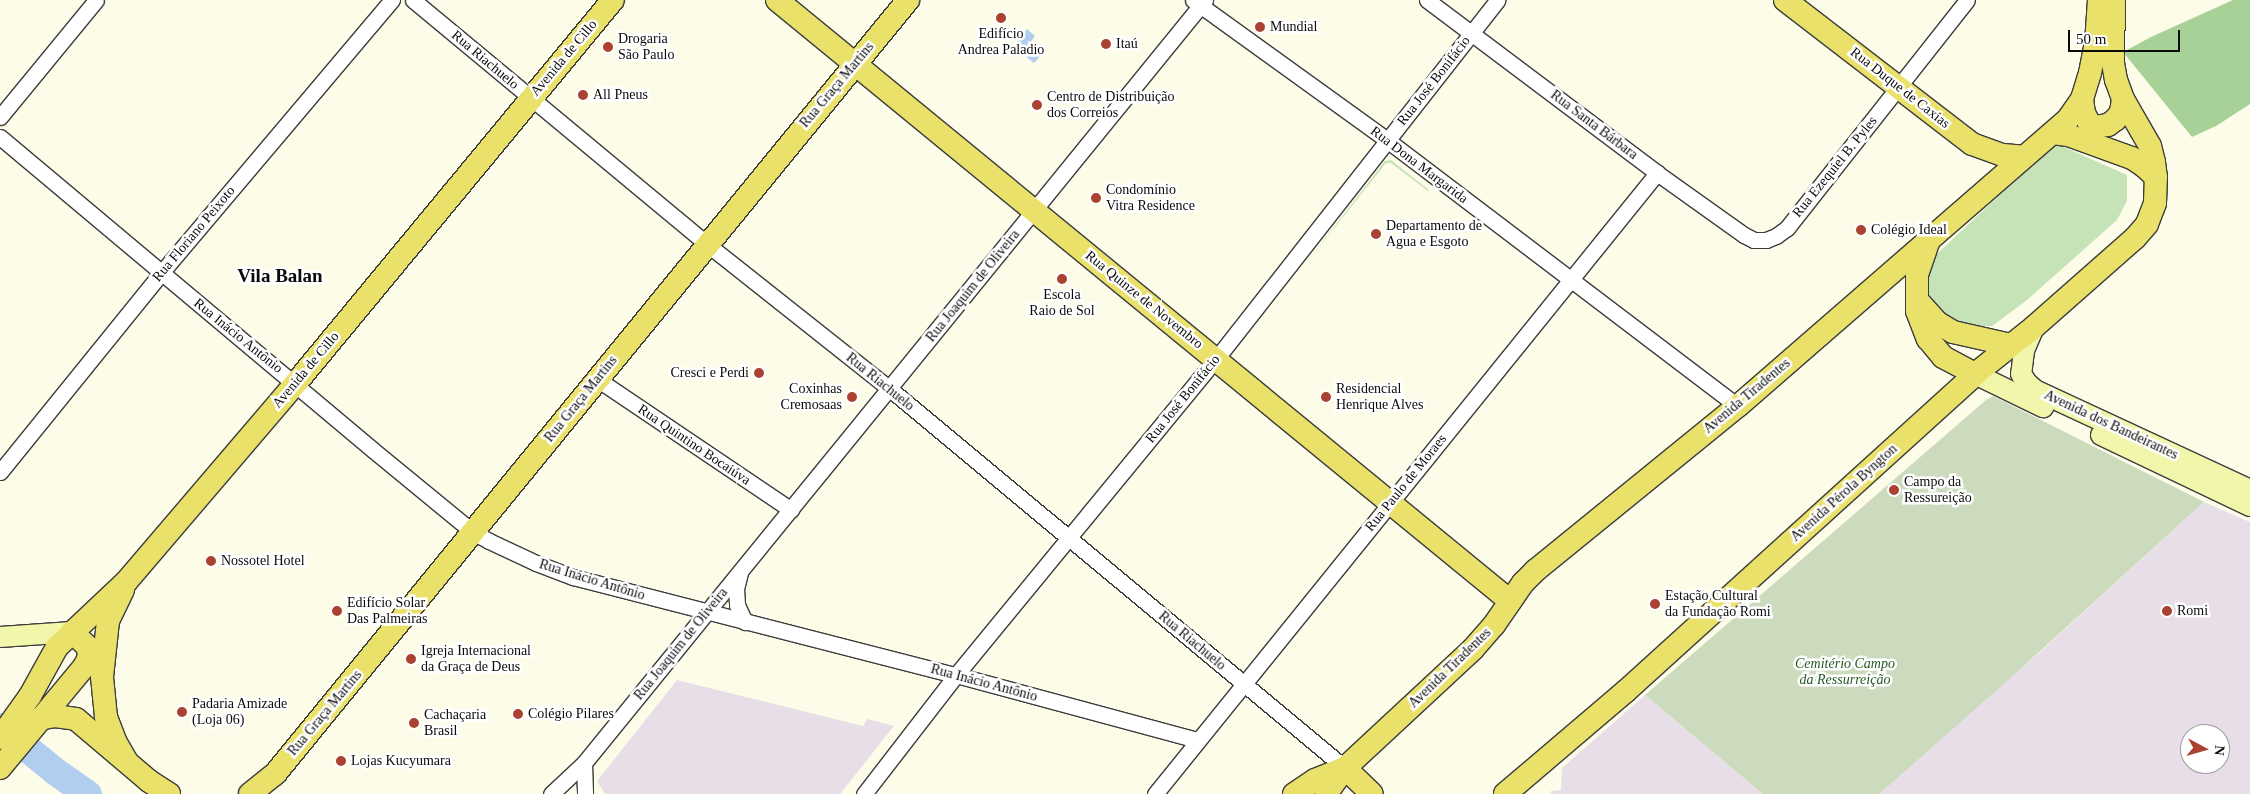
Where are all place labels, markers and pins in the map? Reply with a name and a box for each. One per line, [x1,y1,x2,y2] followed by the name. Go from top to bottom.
[995,12,1007,24] marker: Edifício Andrea Paladio
[1270,19,1317,35] place label: Mundial
[1254,21,1266,33] marker: Mundial
[958,26,1044,58] place label: Edifício Andrea Paladio
[618,31,674,64] place label: Drogaria São Paulo
[1116,36,1138,52] place label: Itaú
[1100,38,1112,50] marker: Itaú
[602,41,614,53] marker: Drogaria São Paulo
[593,87,648,103] place label: All Pneus
[577,89,589,101] marker: All Pneus
[1047,89,1175,121] place label: Centro de Distribuição dos Correios
[1031,99,1043,111] marker: Centro de Distribuição dos Correios
[1106,182,1195,214] place label: Condomínio Vitra Residence
[1090,192,1102,204] marker: Condomínio Vitra Residence
[1386,218,1482,250] place label: Departamento de Agua e Esgoto
[1871,222,1947,238] place label: Colégio Ideal
[1855,224,1867,236] marker: Colégio Ideal
[1370,228,1382,240] marker: Departamento de Agua e Esgoto
[1056,273,1068,285] marker: Escola Raio de Sol
[1029,287,1095,320] place label: Escola Raio de Sol
[670,365,749,381] place label: Cresci e Perdi
[753,367,765,379] marker: Cresci e Perdi
[781,381,842,414] place label: Coxinhas Cremosaas
[1336,381,1424,414] place label: Residencial Henrique Alves
[846,391,858,403] marker: Coxinhas Cremosaas
[1320,391,1332,403] marker: Residencial Henrique Alves
[1904,474,1972,507] place label: Campo da Ressureição
[1888,484,1900,496] marker: Campo da Ressureição
[221,553,305,569] place label: Nossotel Hotel
[205,555,217,567] marker: Nossotel Hotel
[1665,588,1771,620] place label: Estação Cultural da Fundação Romi
[347,595,427,628] place label: Edifício Solar Das Palmeiras
[1649,598,1661,610] marker: Estação Cultural da Fundação Romi
[2177,603,2208,619] place label: Romi
[331,605,343,617] marker: Edifício Solar Das Palmeiras
[2161,605,2173,617] marker: Romi
[421,643,531,676] place label: Igreja Internacional da Graça de Deus
[405,653,417,665] marker: Igreja Internacional da Graça de Deus
[192,696,288,729] place label: Padaria Amizade (Loja 06)
[176,706,188,718] marker: Padaria Amizade (Loja 06)
[528,706,614,722] place label: Colégio Pilares
[424,707,486,740] place label: Cachaçaria Brasil
[512,708,524,720] marker: Colégio Pilares
[408,717,420,729] marker: Cachaçaria Brasil
[351,753,451,769] place label: Lojas Kucyumara
[335,755,347,767] marker: Lojas Kucyumara

